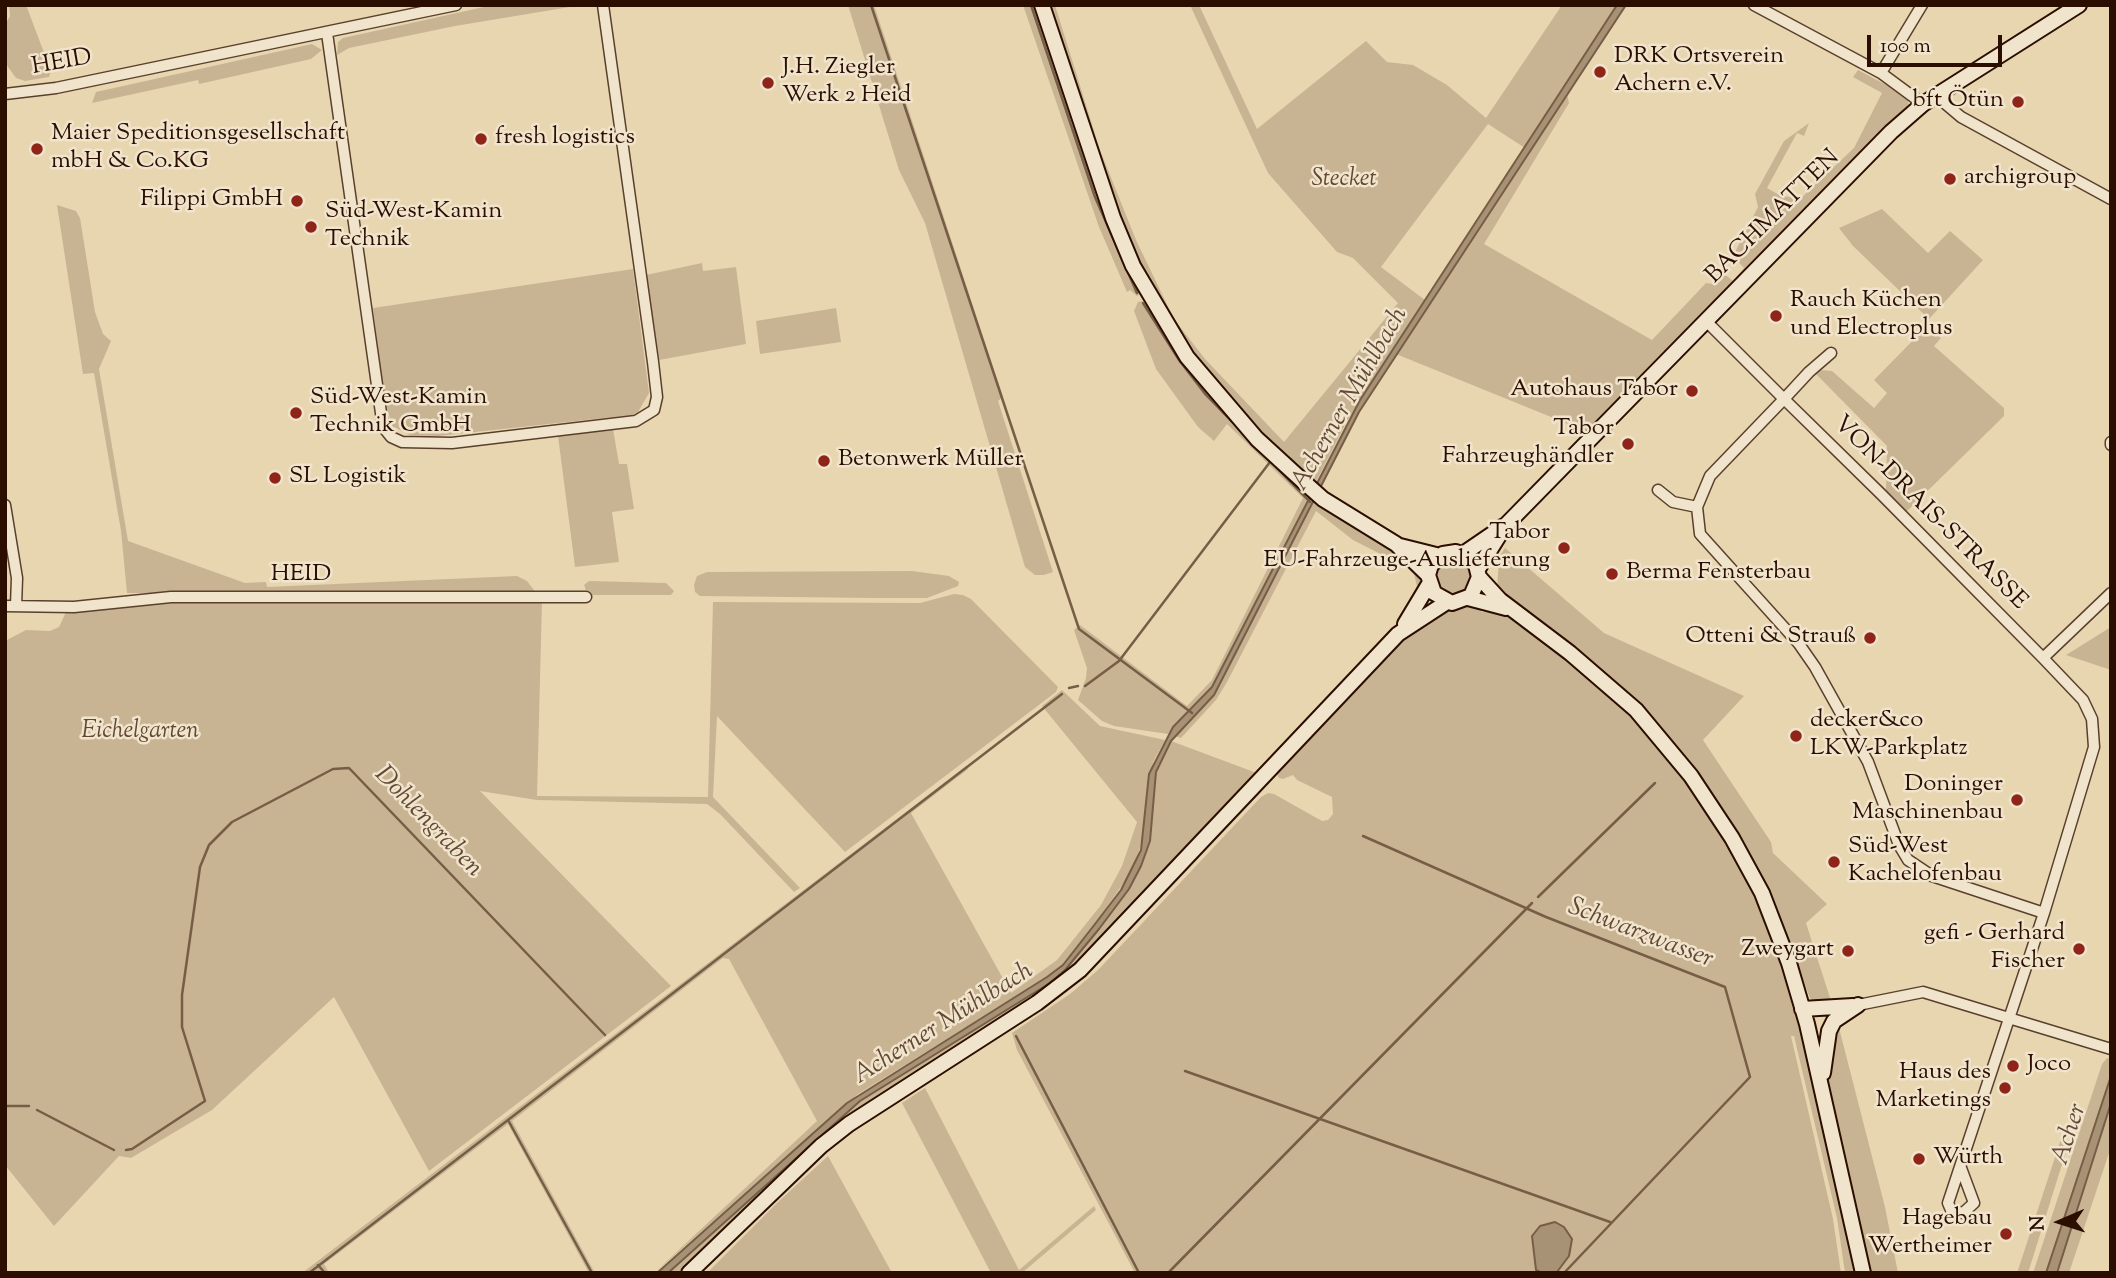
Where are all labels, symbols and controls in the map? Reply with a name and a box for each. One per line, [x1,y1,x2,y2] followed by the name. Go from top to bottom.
[1871,21,2006,65] scale bar
[1880,32,1931,62] text: 100 m
[1614,44,1784,100] place label: DRK Ortsverein Achern e.V.
[30,45,94,83] street label: HEID
[782,55,911,111] place label: J.H. Ziegler Werk 2 Heid
[1592,64,1608,80] marker: DRK Ortsverein Achern e.V.
[760,75,776,91] marker: J.H. Ziegler Werk 2 Heid
[1913,88,2004,116] place label: bft Ötün
[2010,94,2026,110] marker: bft Ötün
[51,121,345,177] place label: Maier Speditionsgesellschaft mbH & Co.KG
[495,125,635,153] place label: fresh logistics
[473,131,489,147] marker: fresh logistics
[29,141,45,157] marker: Maier Speditionsgesellschaft mbH & Co.KG
[1701,145,1847,291] street label: BACHMATTEN
[1964,165,2076,193] place label: archigroup
[1311,167,1377,195] park label: Stecket
[1942,171,1958,187] marker: archigroup
[140,187,283,215] place label: Filippi GmbH
[289,193,305,209] marker: Filippi GmbH
[325,199,502,255] place label: Süd-West-Kamin Technik
[303,219,319,235] marker: Süd-West-Kamin Technik
[1790,288,1952,344] place label: Rauch Küchen und Electroplus
[1286,303,1416,497] water label: Acherner Mühlbach
[1768,308,1784,324] marker: Rauch Küchen und Electroplus
[1510,377,1678,405] place label: Autohaus Tabor
[1684,383,1700,399] marker: Autohaus Tabor
[310,385,487,441] place label: Süd-West-Kamin Technik GmbH
[288,405,304,421] marker: Süd-West-Kamin Technik GmbH
[1826,411,2032,617] street label: VON-DRAIS-STRASSE
[1442,416,1614,472] place label: Tabor Fahrzeughändler
[1620,436,1636,452] marker: Tabor Fahrzeughändler
[838,447,1023,475] place label: Betonwerk Müller
[816,453,832,469] marker: Betonwerk Müller
[289,464,407,492] place label: SL Logistik
[267,470,283,486] marker: SL Logistik
[1263,520,1550,576] place label: Tabor EU-Fahrzeuge-Auslieferung
[1556,540,1572,556] marker: Tabor EU-Fahrzeuge-Auslieferung
[1626,560,1811,588] place label: Berma Fensterbau
[271,562,331,590] street label: HEID
[1604,566,1620,582] marker: Berma Fensterbau
[1685,624,1856,652] place label: Otteni & Strauß
[1862,630,1878,646] marker: Otteni & Strauß
[1810,708,1967,764] place label: decker&co LKW-Parkplatz
[81,719,199,747] park label: Eichelgarten
[1788,728,1804,744] marker: decker&co LKW-Parkplatz
[366,761,488,885] water label: Dohlengraben
[1852,772,2003,828] place label: Doninger Maschinenbau
[2009,792,2025,808] marker: Doninger Maschinenbau
[1848,834,2002,890] place label: Süd-West Kachelofenbau
[1826,854,1842,870] marker: Süd-West Kachelofenbau
[1563,893,1717,977] water label: Schwarzwasser
[1924,921,2065,977] place label: gefi - Gerhard Fischer
[1742,937,1834,965] place label: Zweygart
[2071,941,2087,957] marker: gefi - Gerhard Fischer
[1840,943,1856,959] marker: Zweygart
[848,957,1040,1093] water label: Acherner Mühlbach
[2027,1052,2071,1080] place label: Joco
[2005,1058,2021,1074] marker: Joco
[1876,1060,1991,1116] place label: Haus des Marketings
[1997,1080,2013,1096] marker: Haus des Marketings
[2046,1100,2096,1170] water label: Acher
[1933,1145,2003,1173] place label: Würth
[1911,1151,1927,1167] marker: Würth
[2025,1187,2095,1257] north arrow
[1868,1206,1992,1262] place label: Hagebau Wertheimer
[2025,1215,2052,1231] text: N
[1998,1226,2014,1242] marker: Hagebau Wertheimer

